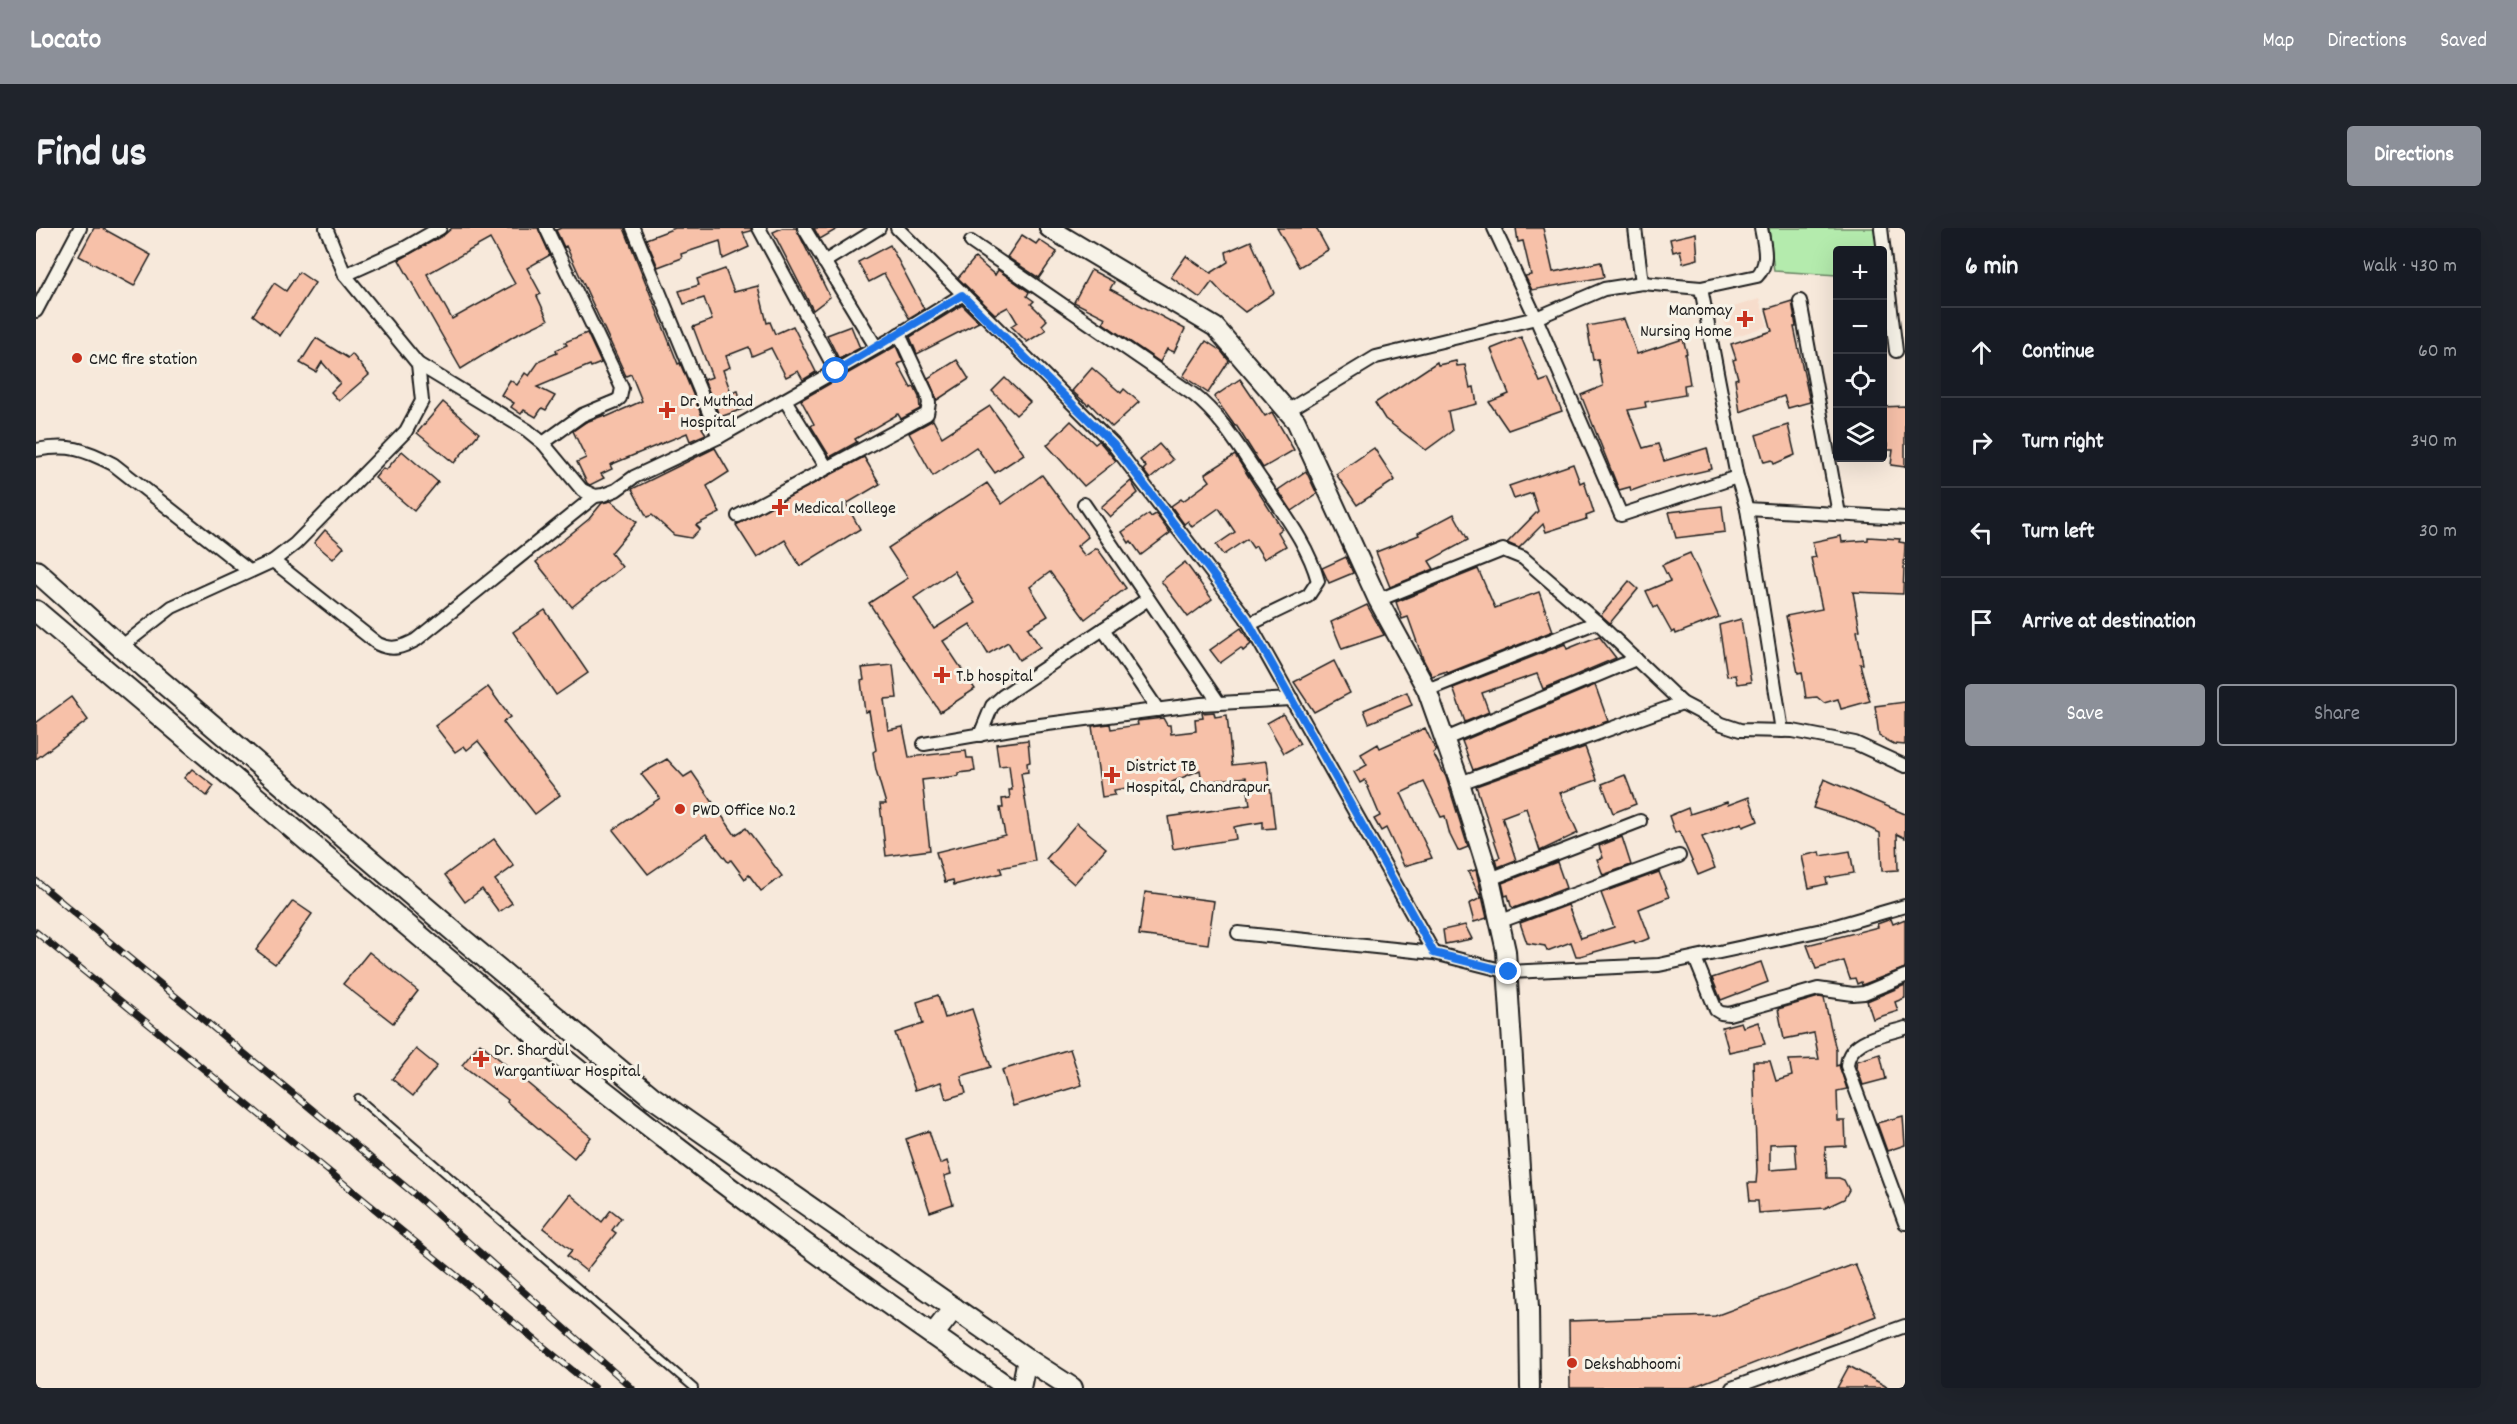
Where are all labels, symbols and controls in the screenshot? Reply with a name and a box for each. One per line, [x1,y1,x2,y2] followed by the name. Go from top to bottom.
[30,22,101,62] text: Locato
[2263,27,2294,57] text: Map
[2327,27,2407,57] text: Directions
[2440,27,2487,57] text: Saved
[36,126,147,186] text: Find us
[2347,126,2481,186] button: Directions
[1833,246,1887,462] map controls
[1833,246,1887,300] button: +
[1965,249,2018,286] text: 6 min
[2363,253,2457,281] text: Walk · 430 m
[1640,299,1733,345] place label: Manomay Nursing Home
[1833,300,1887,354] button: −
[1736,310,1754,328] marker: Manomay Nursing Home
[1965,336,1998,369] icon: ahead
[2022,337,2094,368] text: Continue
[2418,338,2457,366] text: 60 m
[89,348,197,373] place label: CMC fire station
[70,351,84,365] marker: CMC fire station
[1833,354,1887,408] button: locate
[822,357,848,383] route start
[680,390,753,436] place label: Dr. Muthad Hospital
[658,401,676,419] marker: Dr. Muthad Hospital
[1833,408,1887,462] button: layers
[1965,426,1998,459] icon: right
[2022,427,2104,458] text: Turn right
[2411,428,2457,456] text: 340 m
[794,497,896,522] place label: Medical college
[771,498,789,516] marker: Medical college
[1965,516,1998,549] icon: left
[2022,517,2094,548] text: Turn left
[2419,518,2457,546] text: 30 m
[1965,606,1998,639] icon: arrive
[2022,607,2196,638] text: Arrive at destination
[956,665,1034,690] place label: T.b hospital
[933,666,951,684] marker: T.b hospital
[1965,684,2205,746] button: Save
[2217,684,2457,746] button: Share
[1126,755,1270,801] place label: District TB Hospital, Chandrapur
[1103,766,1121,784] marker: District TB Hospital, Chandrapur
[692,799,796,824] place label: PWD Office No.2
[673,802,687,816] marker: PWD Office No.2
[1495,958,1521,984] route end
[494,1039,641,1085] place label: Dr. Shardul Wargantiwar Hospital
[472,1050,490,1068] marker: Dr. Shardul Wargantiwar Hospital
[1584,1353,1681,1378] place label: Dekshabhoomi
[1565,1356,1579,1370] marker: Dekshabhoomi

